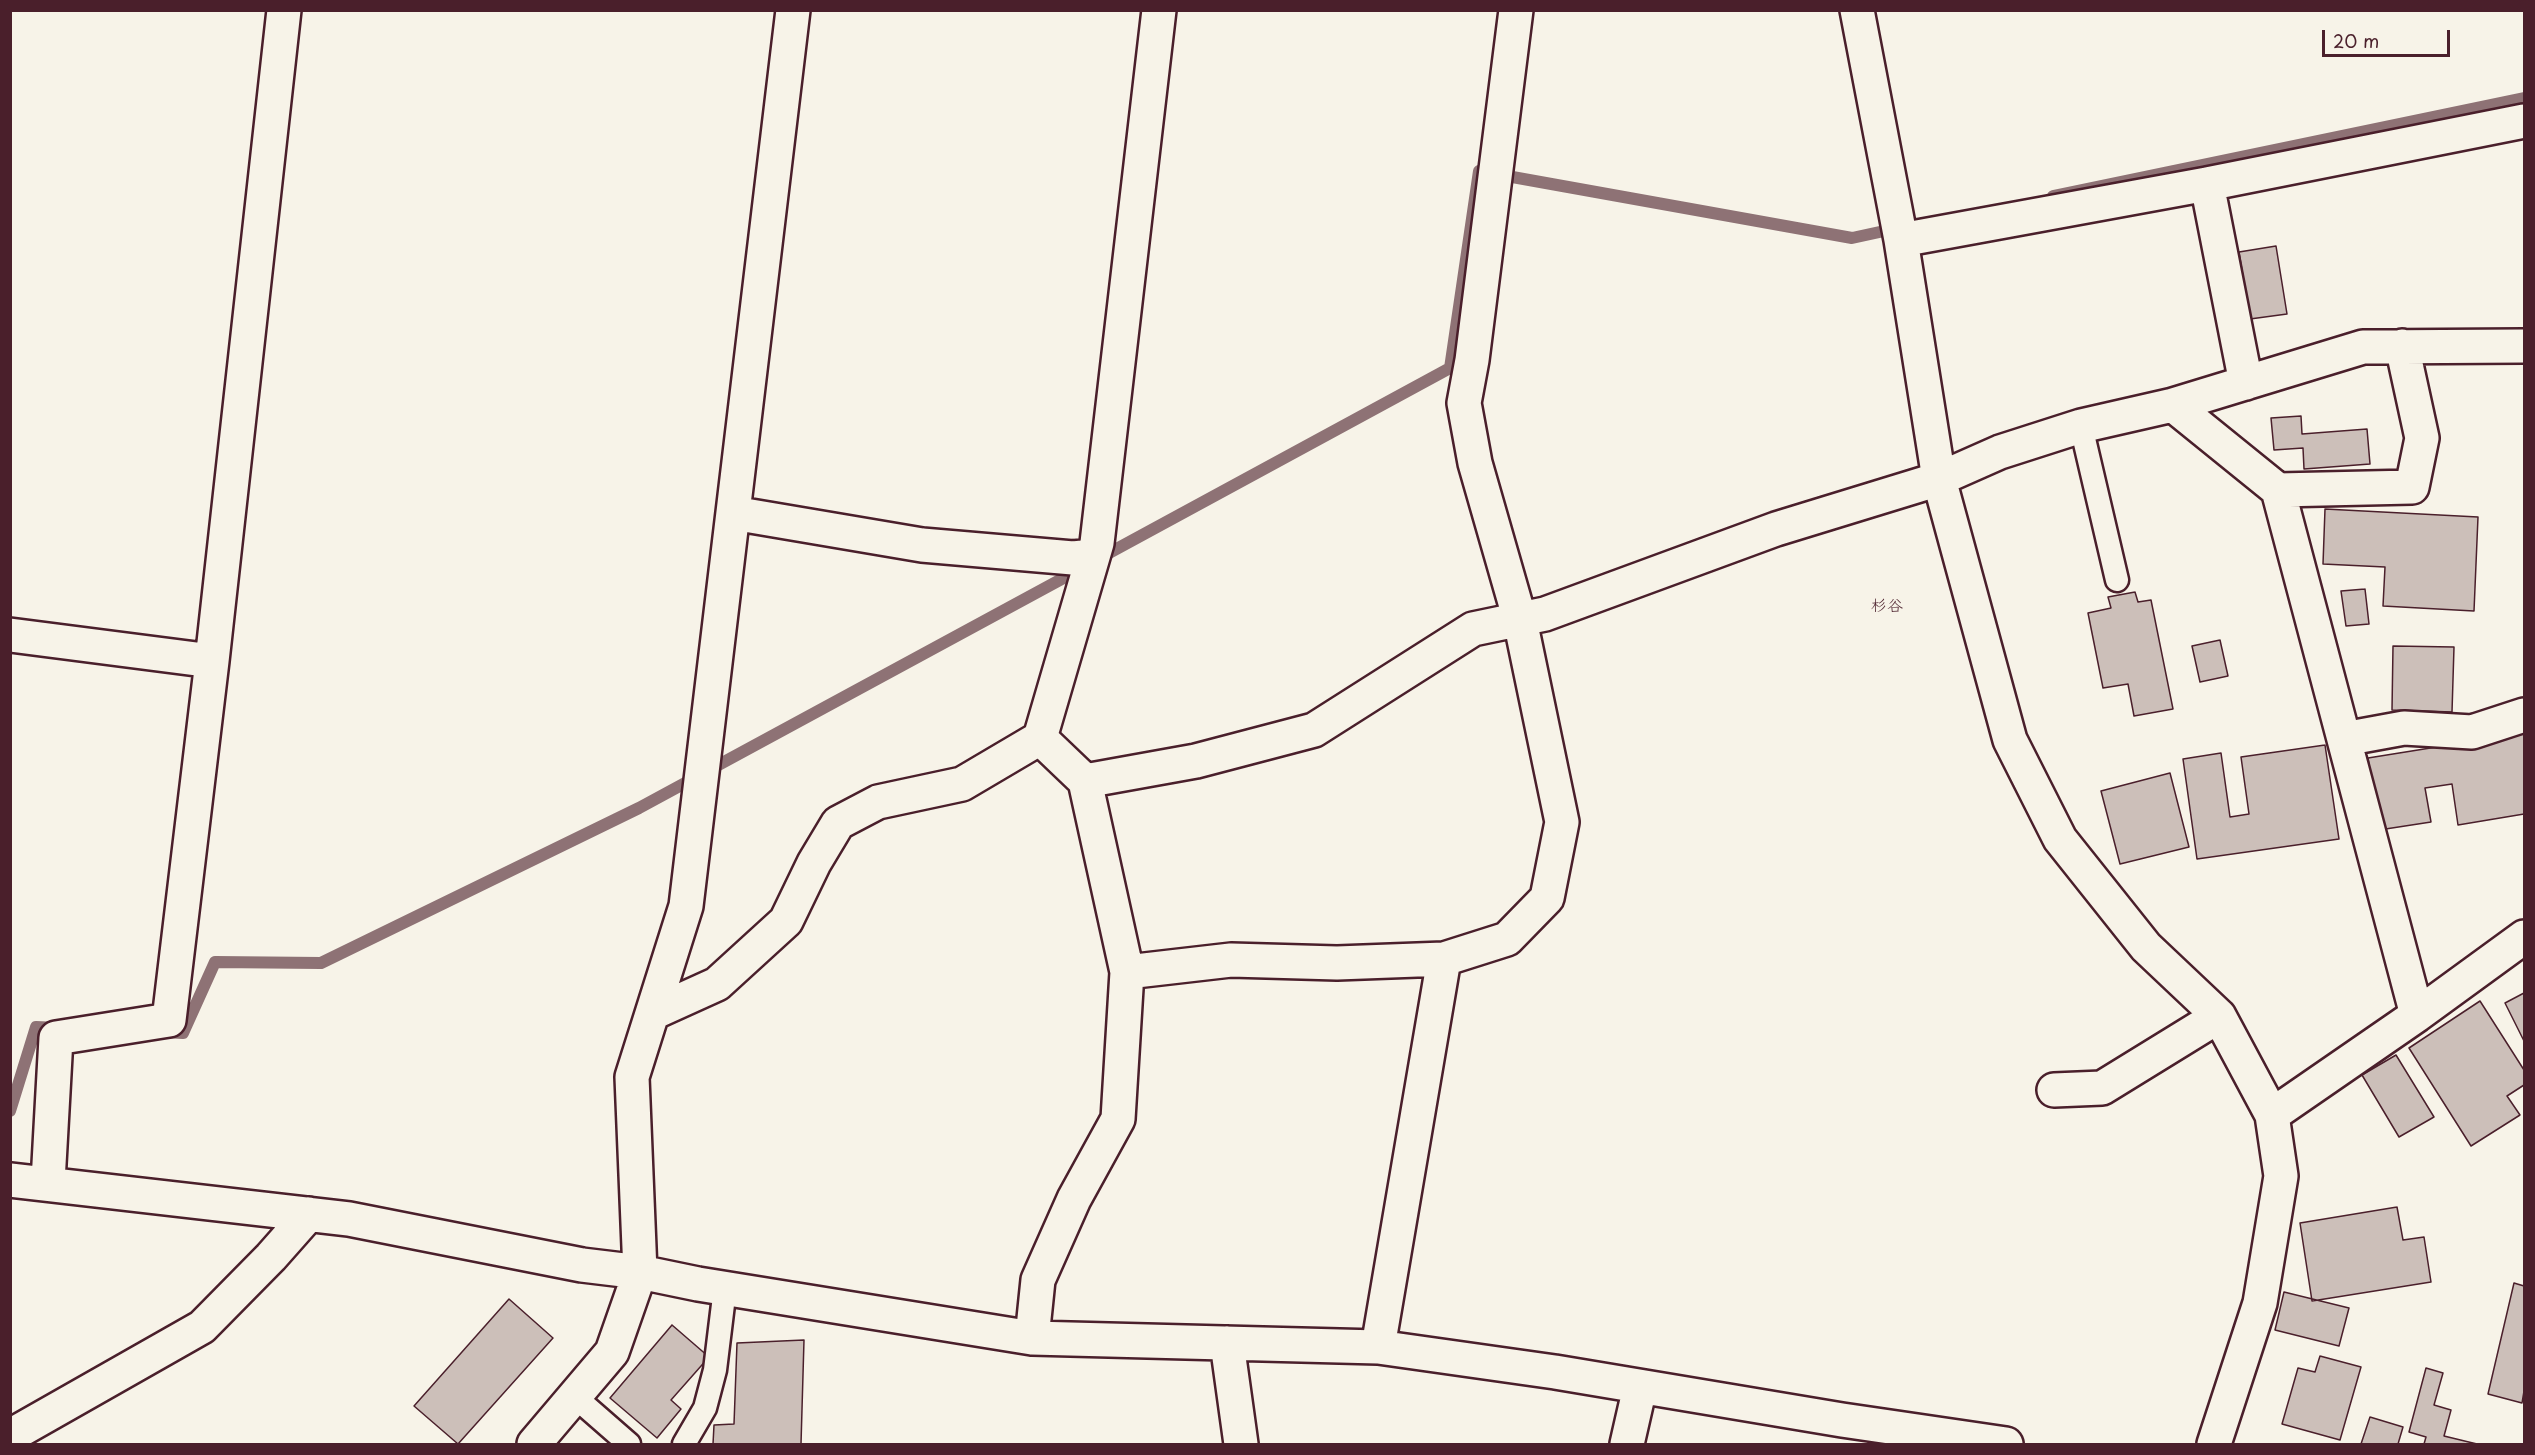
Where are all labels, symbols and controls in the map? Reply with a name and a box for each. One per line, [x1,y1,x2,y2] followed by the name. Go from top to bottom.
[2325,18,2452,56] scale bar
[2333,27,2379,54] text: 20 m
[1871,597,1903,617] district label: 杉谷

